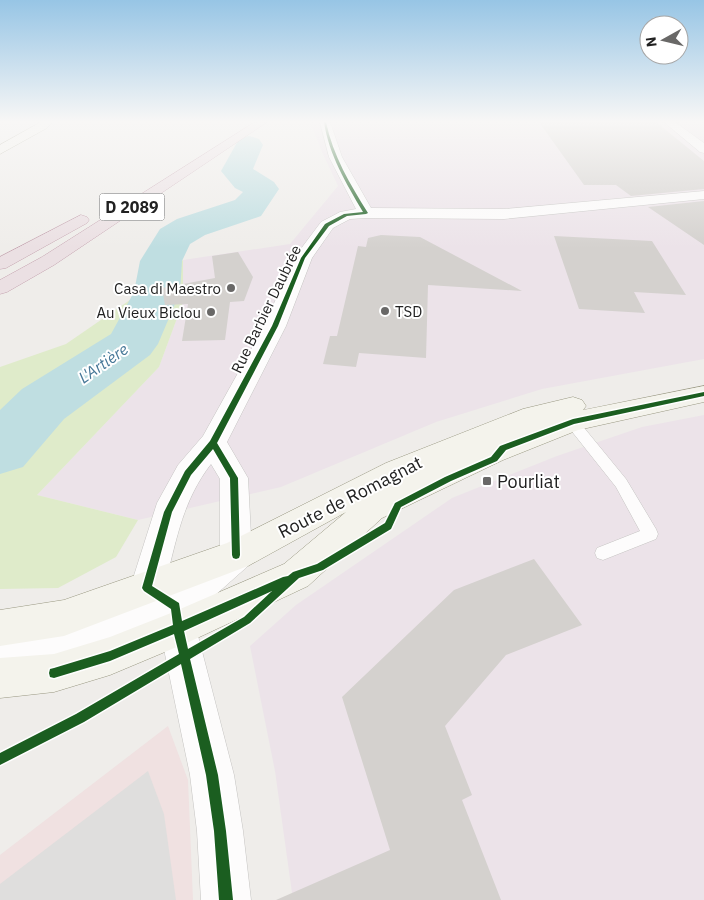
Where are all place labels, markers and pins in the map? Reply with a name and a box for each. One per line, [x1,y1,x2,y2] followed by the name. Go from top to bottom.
[114,279,221,298] place label: Casa di Maestro
[225,282,237,294] marker: Casa di Maestro
[395,302,422,321] place label: TSD
[96,303,201,322] place label: Au Vieux Biclou
[379,305,391,317] marker: TSD
[205,306,217,318] marker: Au Vieux Biclou
[497,470,560,493] place label: Pourliat
[481,475,493,487] marker: Pourliat

